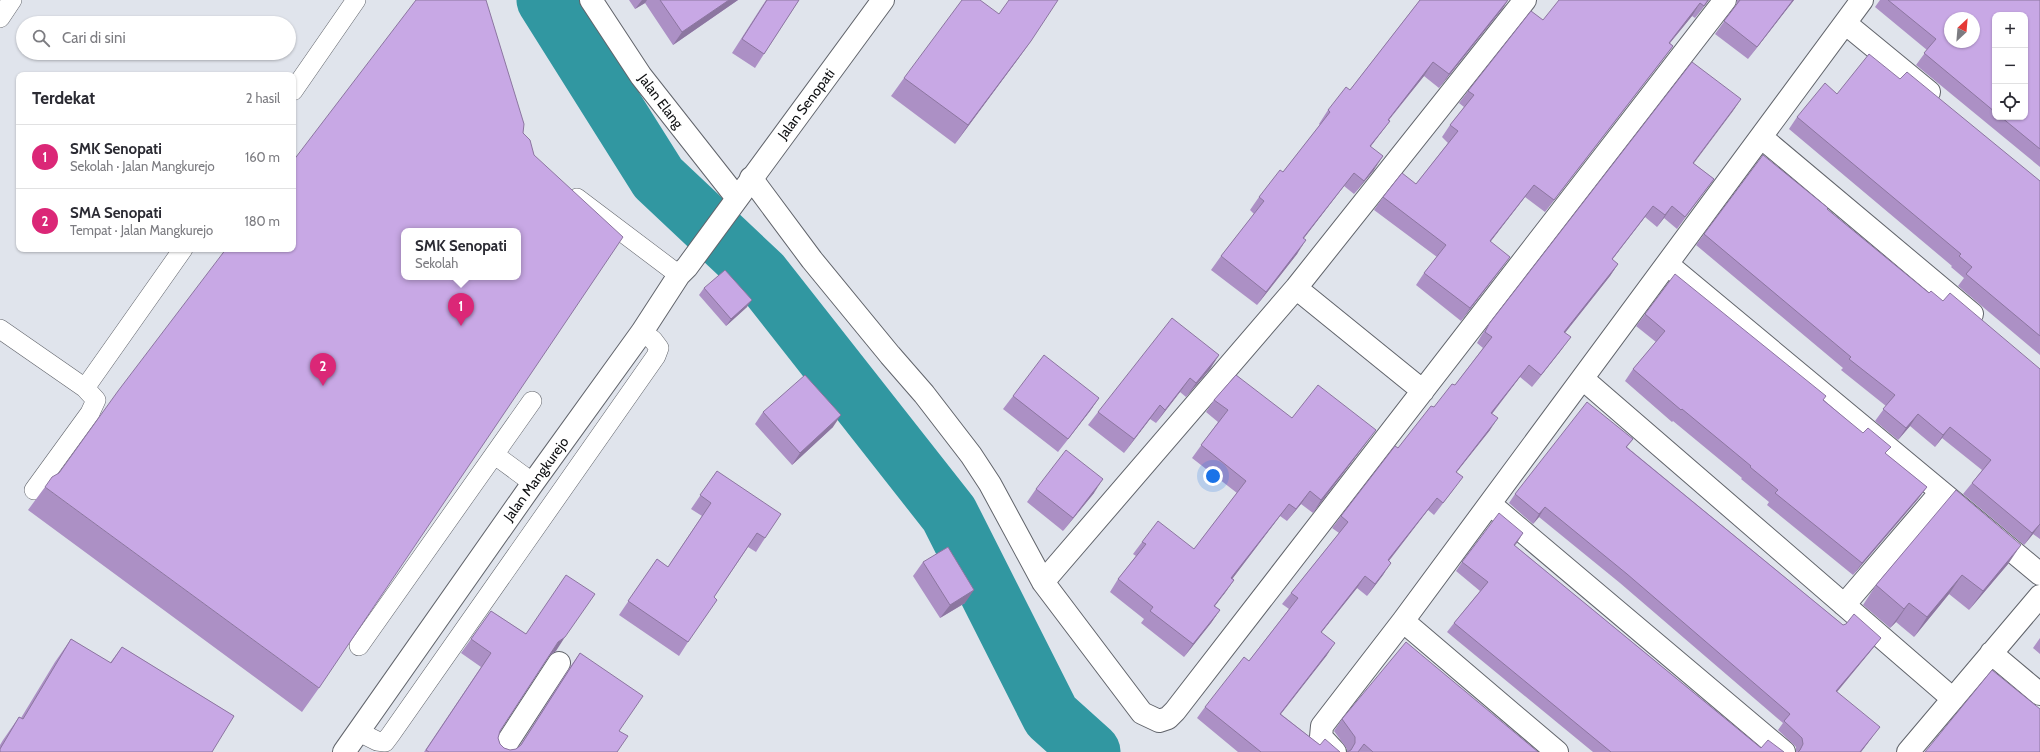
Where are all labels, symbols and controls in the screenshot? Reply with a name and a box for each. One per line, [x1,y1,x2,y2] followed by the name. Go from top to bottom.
[1944,12,1980,48] north arrow
[1992,12,2028,120] map controls
[1992,12,2028,48] button: +
[16,16,296,60] search box
[30,27,52,49] icon: search
[62,29,126,47] text: Cari di sini
[1992,48,2028,84] button: −
[773,65,839,144] street label: Jalan Senopati
[634,69,688,133] street label: Jalan Elang
[1992,84,2028,120] button: locate
[32,88,95,108] text: Terdekat
[246,90,280,106] text: 2 hasil
[70,140,162,158] text: SMK Senopati
[43,149,47,165] text: 1
[245,149,280,165] text: 160 m
[70,158,215,174] text: Sekolah · Jalan Mangkurejo
[70,204,162,222] text: SMA Senopati
[42,213,48,229] text: 2
[244,213,280,229] text: 180 m
[70,222,213,238] text: Tempat · Jalan Mangkurejo
[401,228,521,280] popup
[415,237,507,255] text: SMK Senopati
[415,255,458,271] text: Sekolah
[448,293,474,326] pin: 1
[310,353,336,386] pin: 2
[499,433,573,525] street label: Jalan Mangkurejo
[1203,466,1223,486] your location

